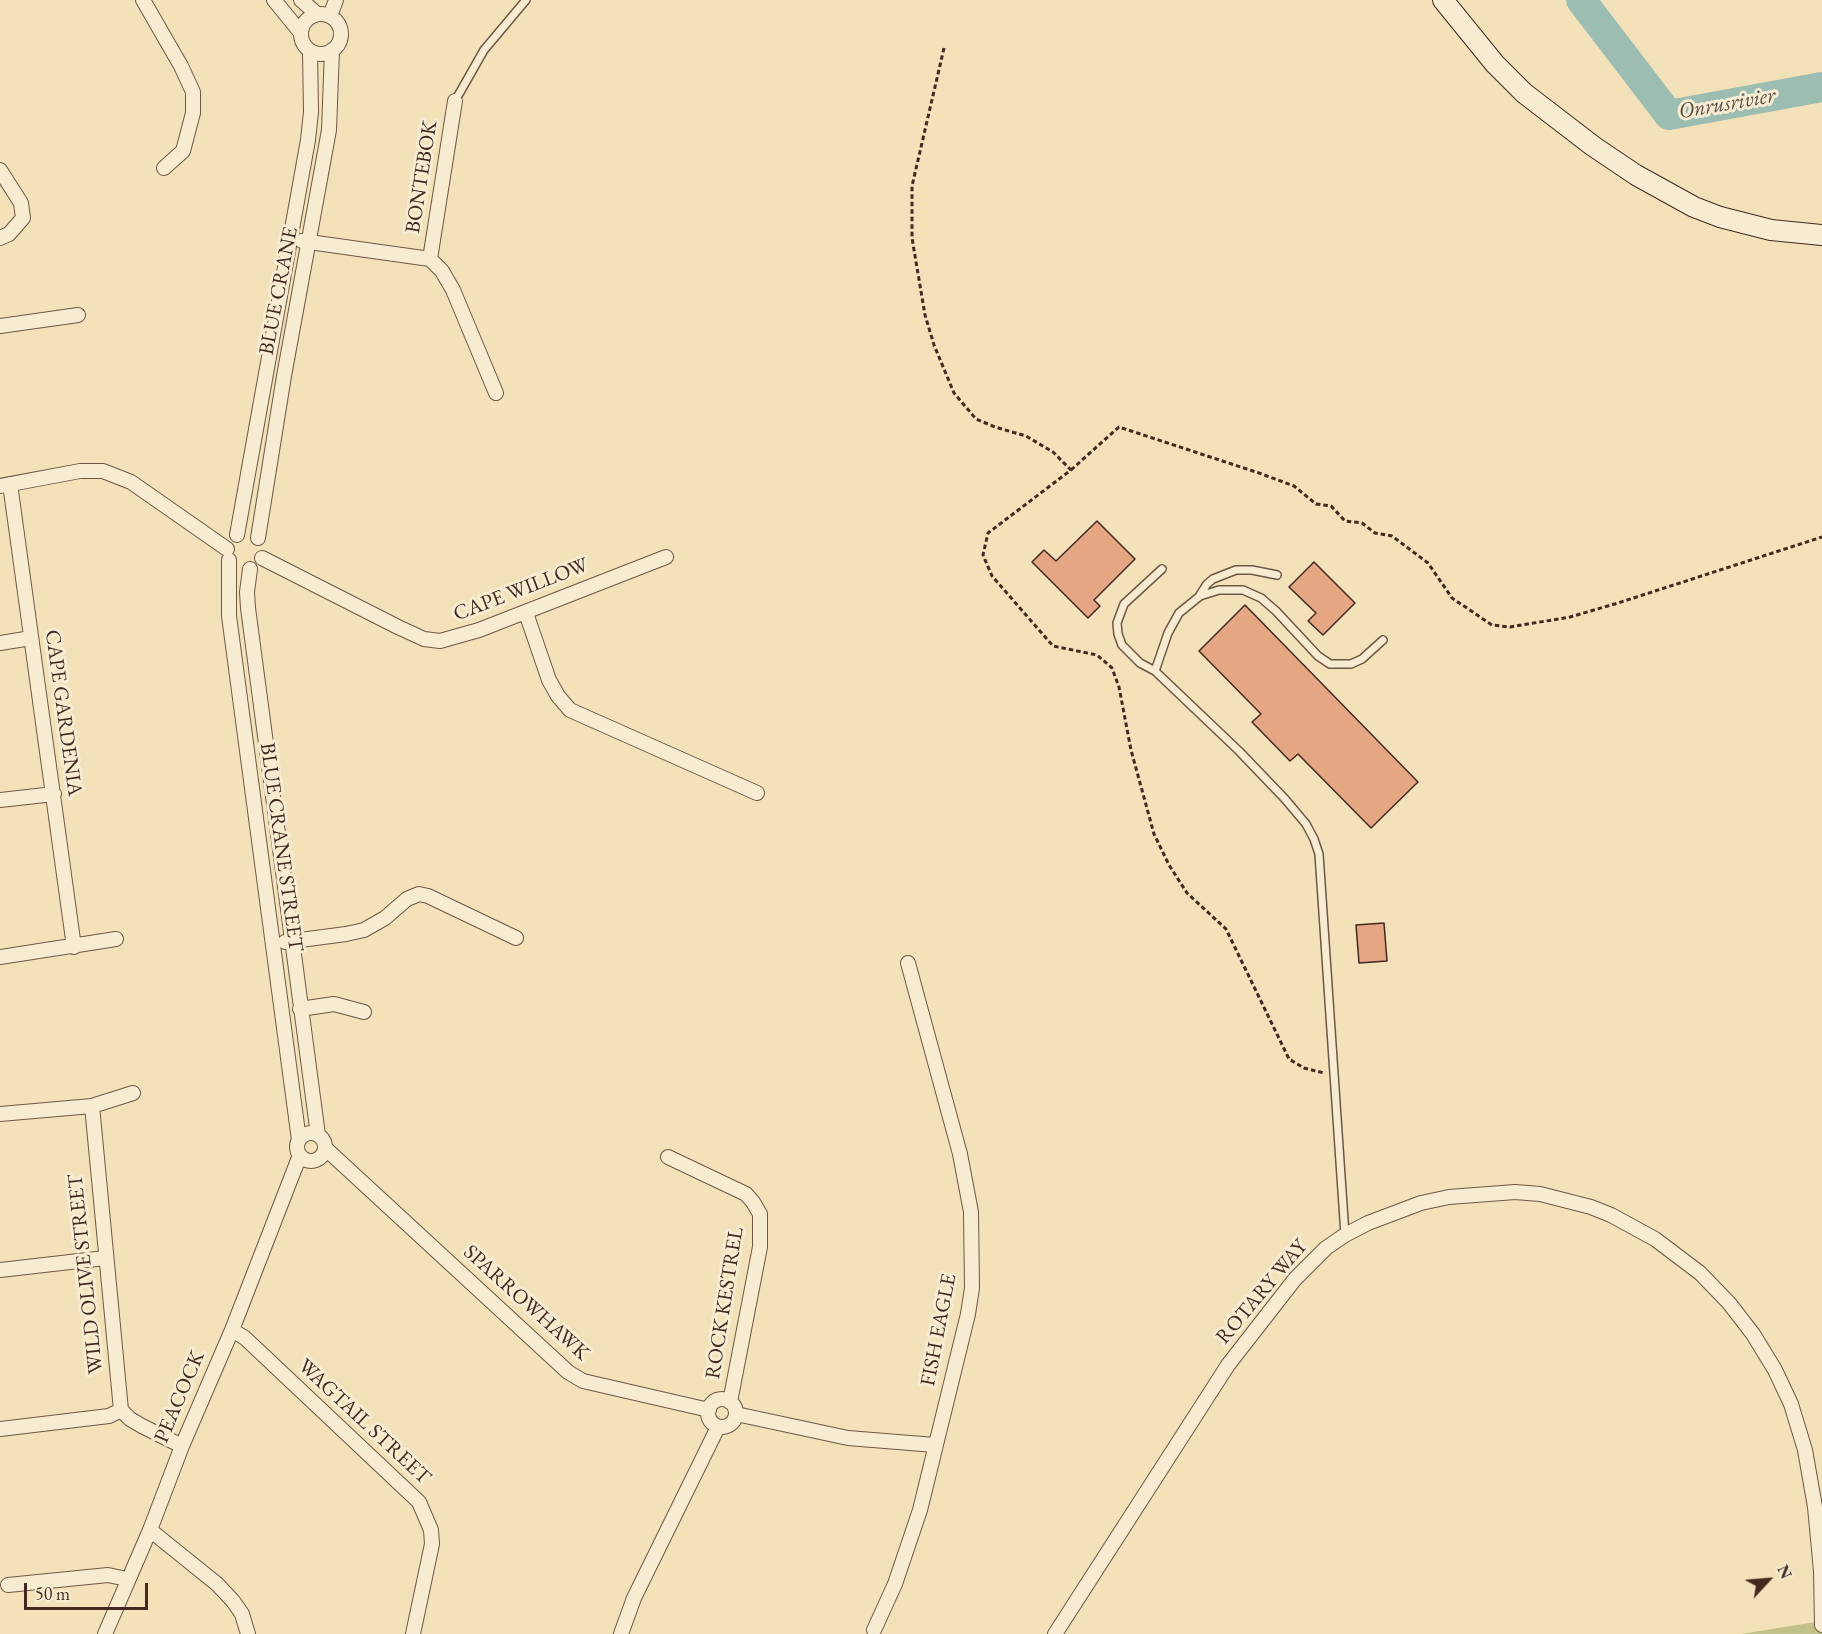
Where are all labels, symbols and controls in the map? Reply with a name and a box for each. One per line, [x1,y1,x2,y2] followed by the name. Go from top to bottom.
[1677,83,1777,125] water label: Onrusrivier
[401,119,443,235] street label: BONTEBOK
[254,225,304,357] street label: BLUE CRANE
[450,553,592,627] street label: CAPE WILLOW
[39,628,87,798] street label: CAPE GARDENIA
[254,741,308,953] street label: BLUE CRANE STREET
[63,1173,109,1375] street label: WILD OLIVE STREET
[701,1225,749,1381] street label: ROCK KESTREL
[1211,1235,1313,1349] street label: ROTARY WAY
[458,1240,594,1366] street label: SPARROWHAWK
[916,1272,962,1388] street label: FISH EAGLE
[149,1347,211,1447] street label: PEACOCK
[292,1354,436,1490] street label: WAGTAIL STREET
[1738,1550,1798,1610] north arrow
[1772,1561,1797,1582] text: N
[27,1571,152,1609] scale bar
[35,1582,70,1605] text: 50 m

